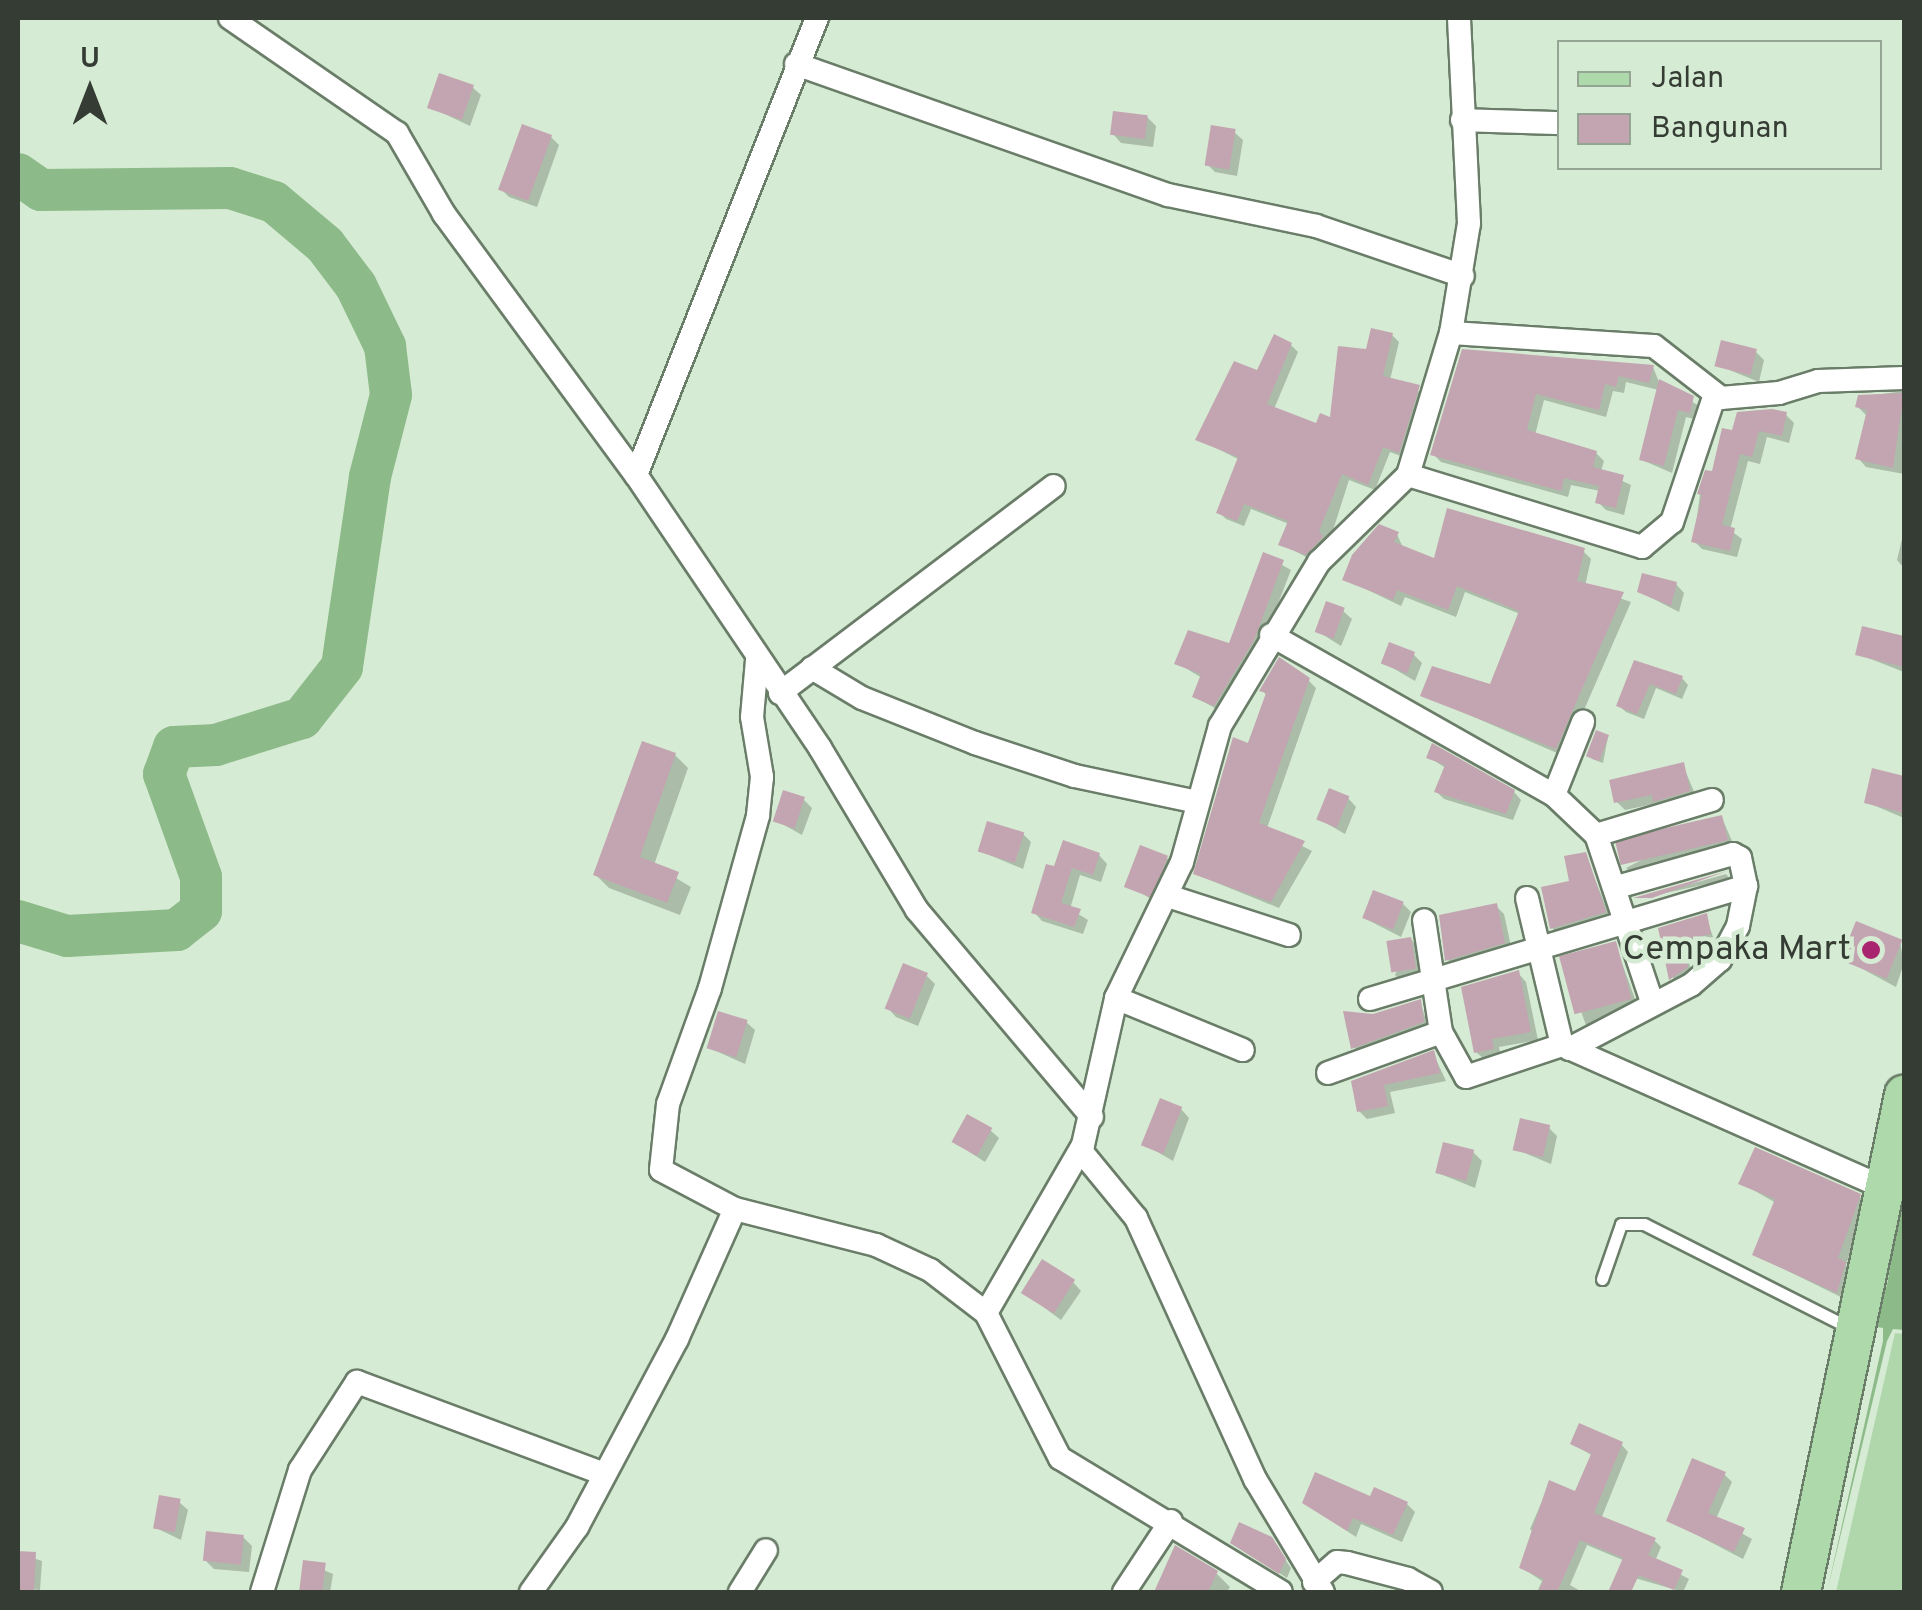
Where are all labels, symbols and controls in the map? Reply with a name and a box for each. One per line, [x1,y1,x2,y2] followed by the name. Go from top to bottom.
[40,40,140,140] north arrow
[1557,40,1882,170] legend
[80,42,100,78] text: U
[1651,61,1724,98] text: Jalan
[1651,111,1789,148] text: Bangunan
[1623,929,1851,971] place label: Cempaka Mart
[1860,939,1882,961] marker: Cempaka Mart

